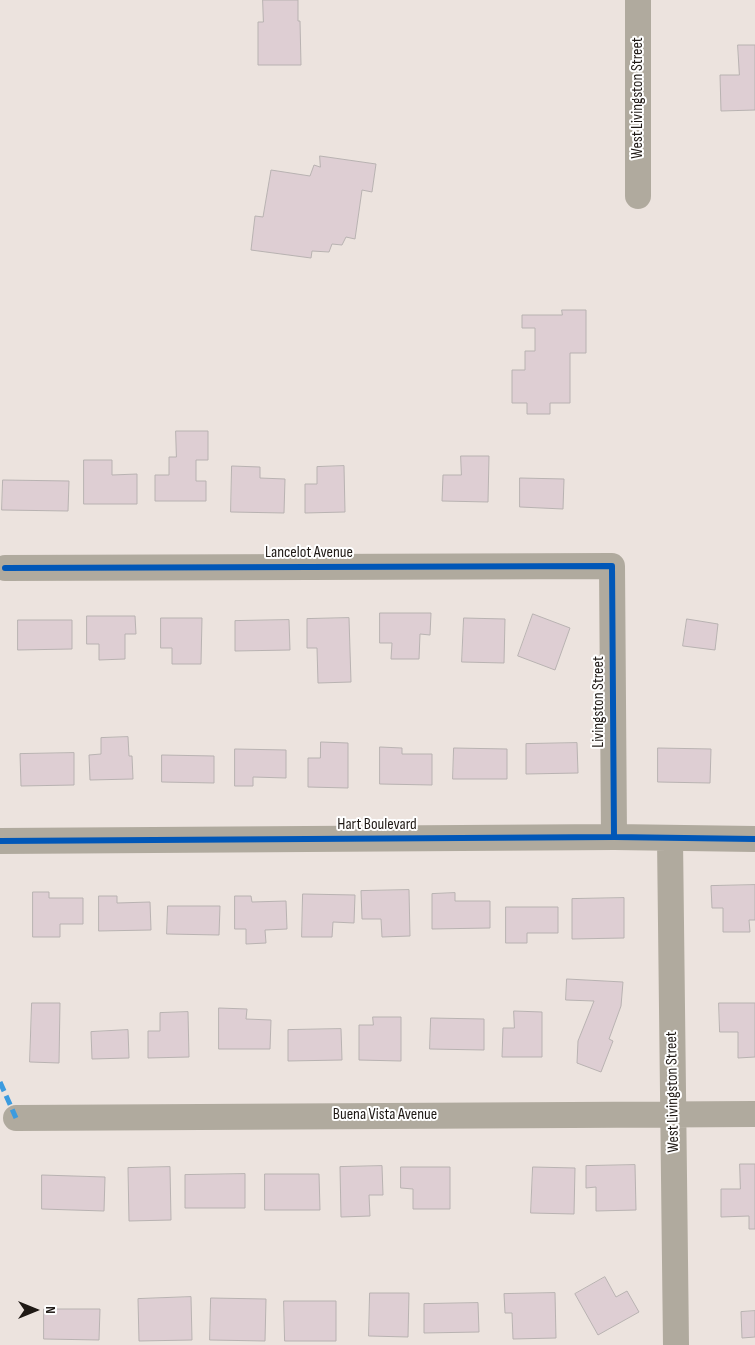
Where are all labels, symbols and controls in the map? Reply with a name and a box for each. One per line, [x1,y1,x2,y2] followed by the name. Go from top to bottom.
[628,37,648,159] street label: West Livingston Street
[265,543,353,563] street label: Lancelot Avenue
[589,656,609,748] street label: Livingston Street
[337,815,417,835] street label: Hart Boulevard
[662,1031,684,1153] street label: West Livingston Street
[333,1105,437,1125] street label: Buena Vista Avenue
[10,1285,60,1335] north arrow
[42,1306,59,1314] text: N

